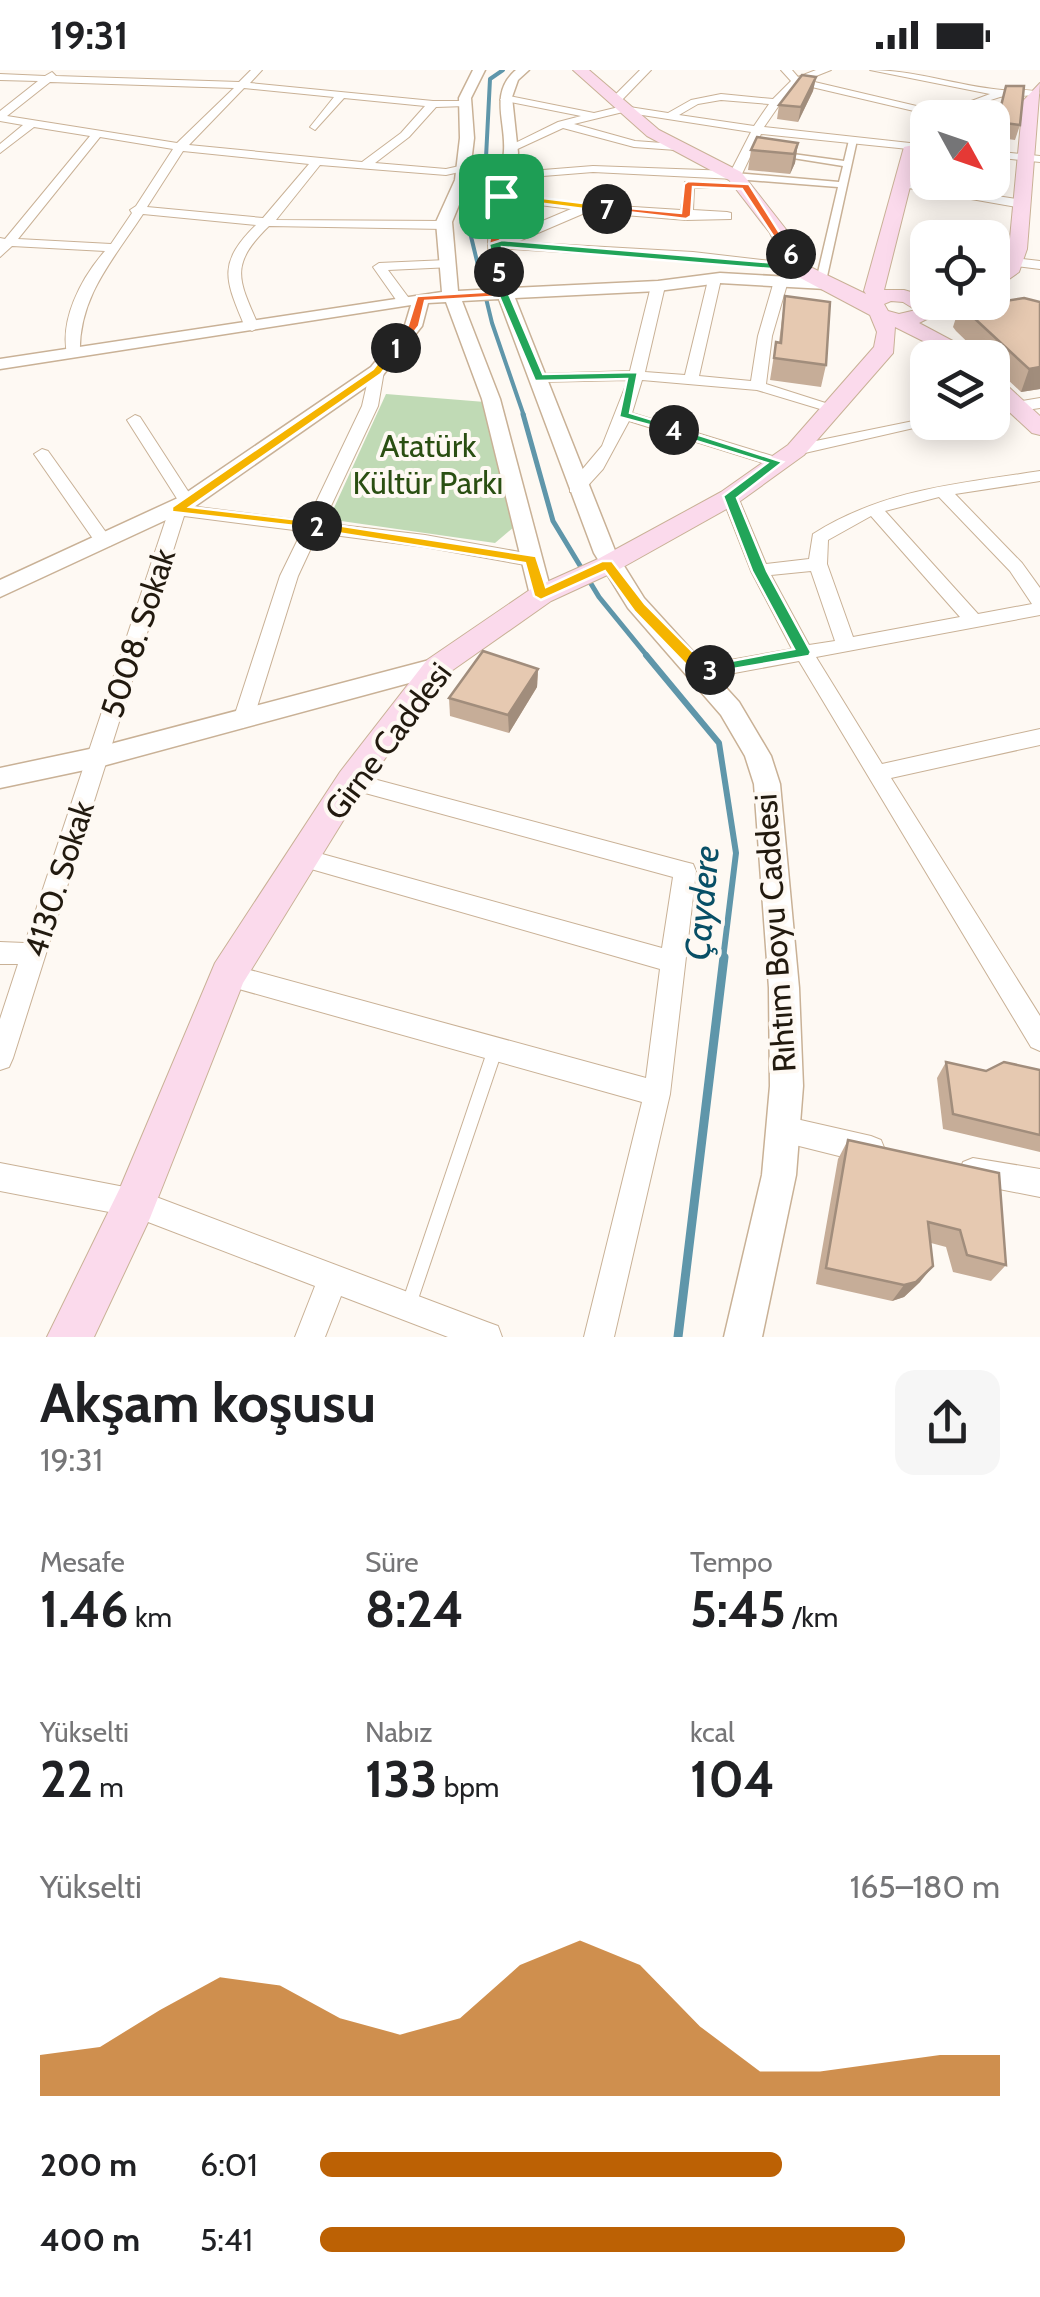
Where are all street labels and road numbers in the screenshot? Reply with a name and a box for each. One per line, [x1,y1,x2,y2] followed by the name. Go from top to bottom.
[92,543,183,722] street label: 5008. Sokak
[316,654,459,827] street label: Girne Caddesi
[745,792,804,1074] street label: Rıhtım Boyu Caddesi
[15,795,102,962] street label: 4130. Sokak

